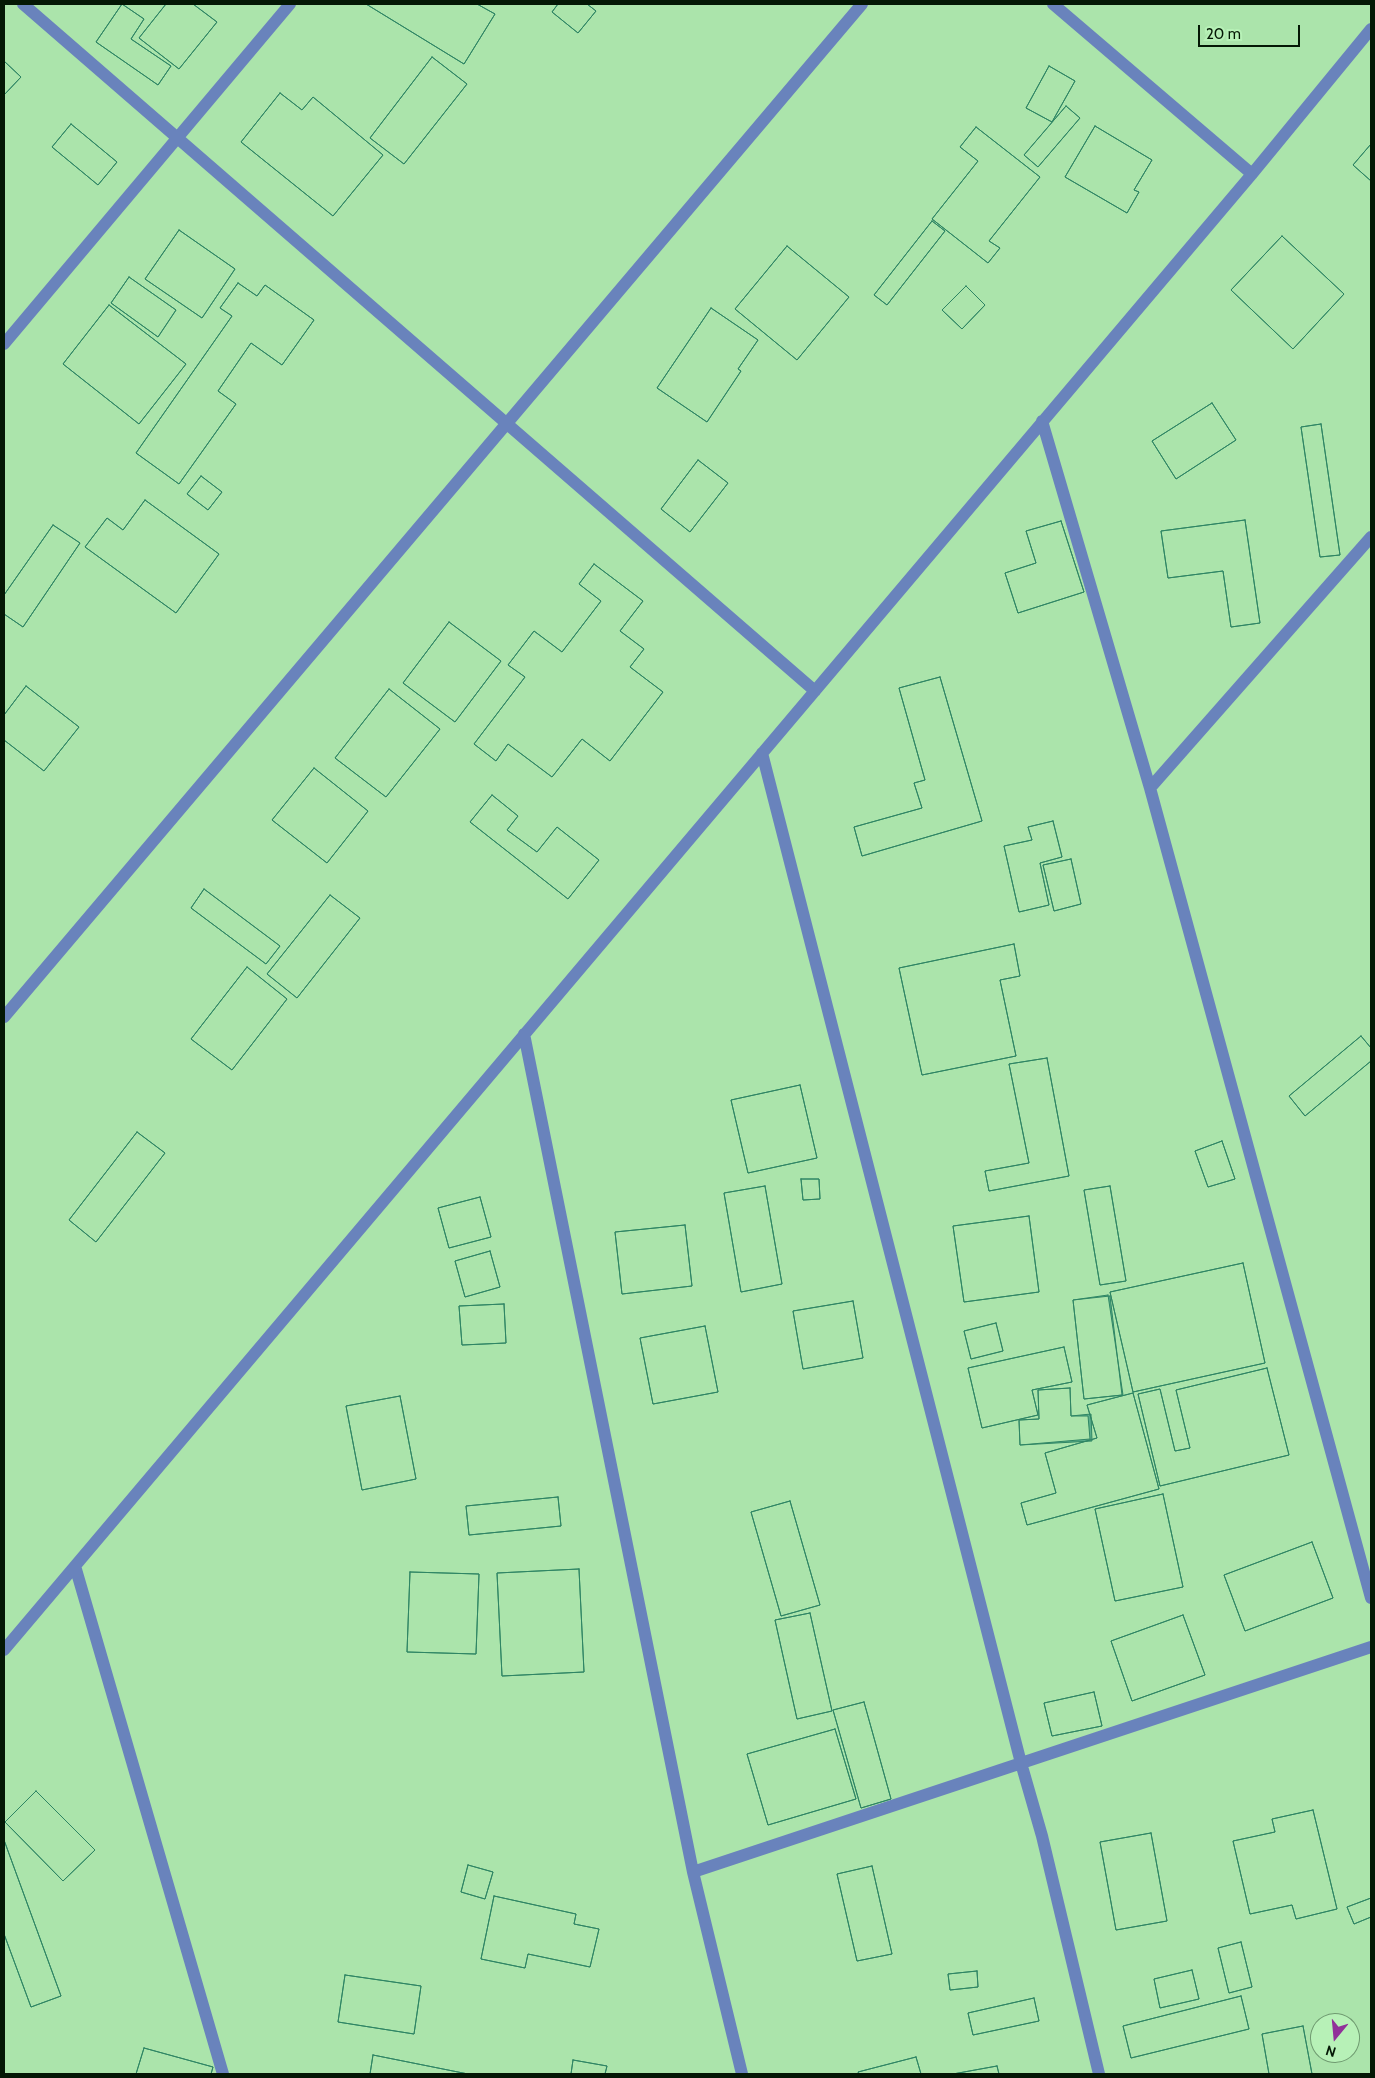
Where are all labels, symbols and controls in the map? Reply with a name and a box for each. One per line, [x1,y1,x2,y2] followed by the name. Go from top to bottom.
[1200,15,1302,47] scale bar
[1206,25,1241,43] text: 20 m
[1310,2013,1360,2063] north arrow
[1324,2041,1338,2061] text: N

